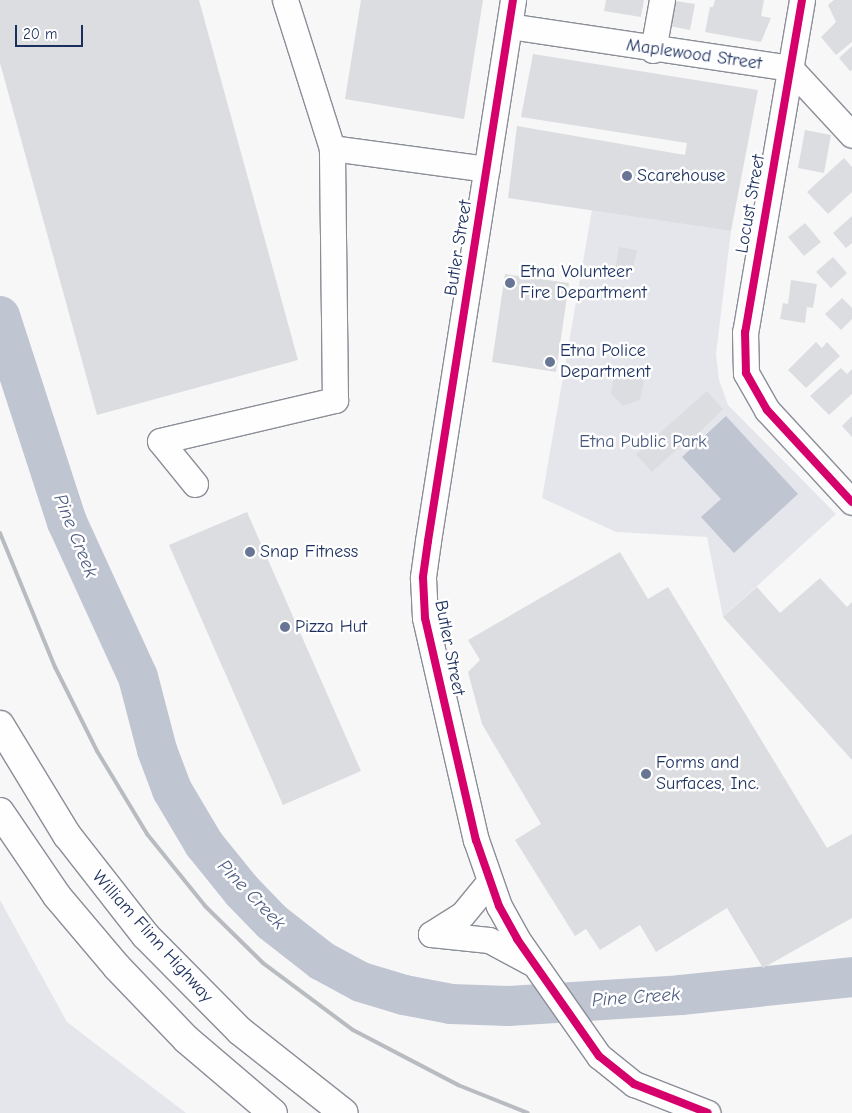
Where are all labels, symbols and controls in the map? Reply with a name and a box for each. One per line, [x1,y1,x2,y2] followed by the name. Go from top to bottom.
[18,15,85,47] scale bar
[23,25,57,43] text: 20 m
[625,35,763,75] street label: Maplewood Street
[732,153,770,255] street label: Locust Street
[637,165,726,187] place label: Scarehouse
[621,170,633,182] marker: Scarehouse
[441,199,477,297] street label: Butler Street
[520,262,647,304] place label: Etna Volunteer Fire Department
[504,277,516,289] marker: Etna Volunteer Fire Department
[560,341,650,384] place label: Etna Police Department
[544,356,556,368] marker: Etna Police Department
[579,431,707,453] park label: Etna Public Park
[48,491,102,581] water label: Pine Creek
[260,541,358,563] place label: Snap Fitness
[244,546,256,558] marker: Snap Fitness
[429,598,469,698] street label: Butler Street
[295,616,367,638] place label: Pizza Hut
[279,621,291,633] marker: Pizza Hut
[656,753,759,796] place label: Forms and Surfaces, Inc.
[640,768,652,780] marker: Forms and Surfaces, Inc.
[212,855,290,935] water label: Pine Creek
[87,867,217,1007] street label: William Flinn Highway
[591,984,681,1012] water label: Pine Creek

